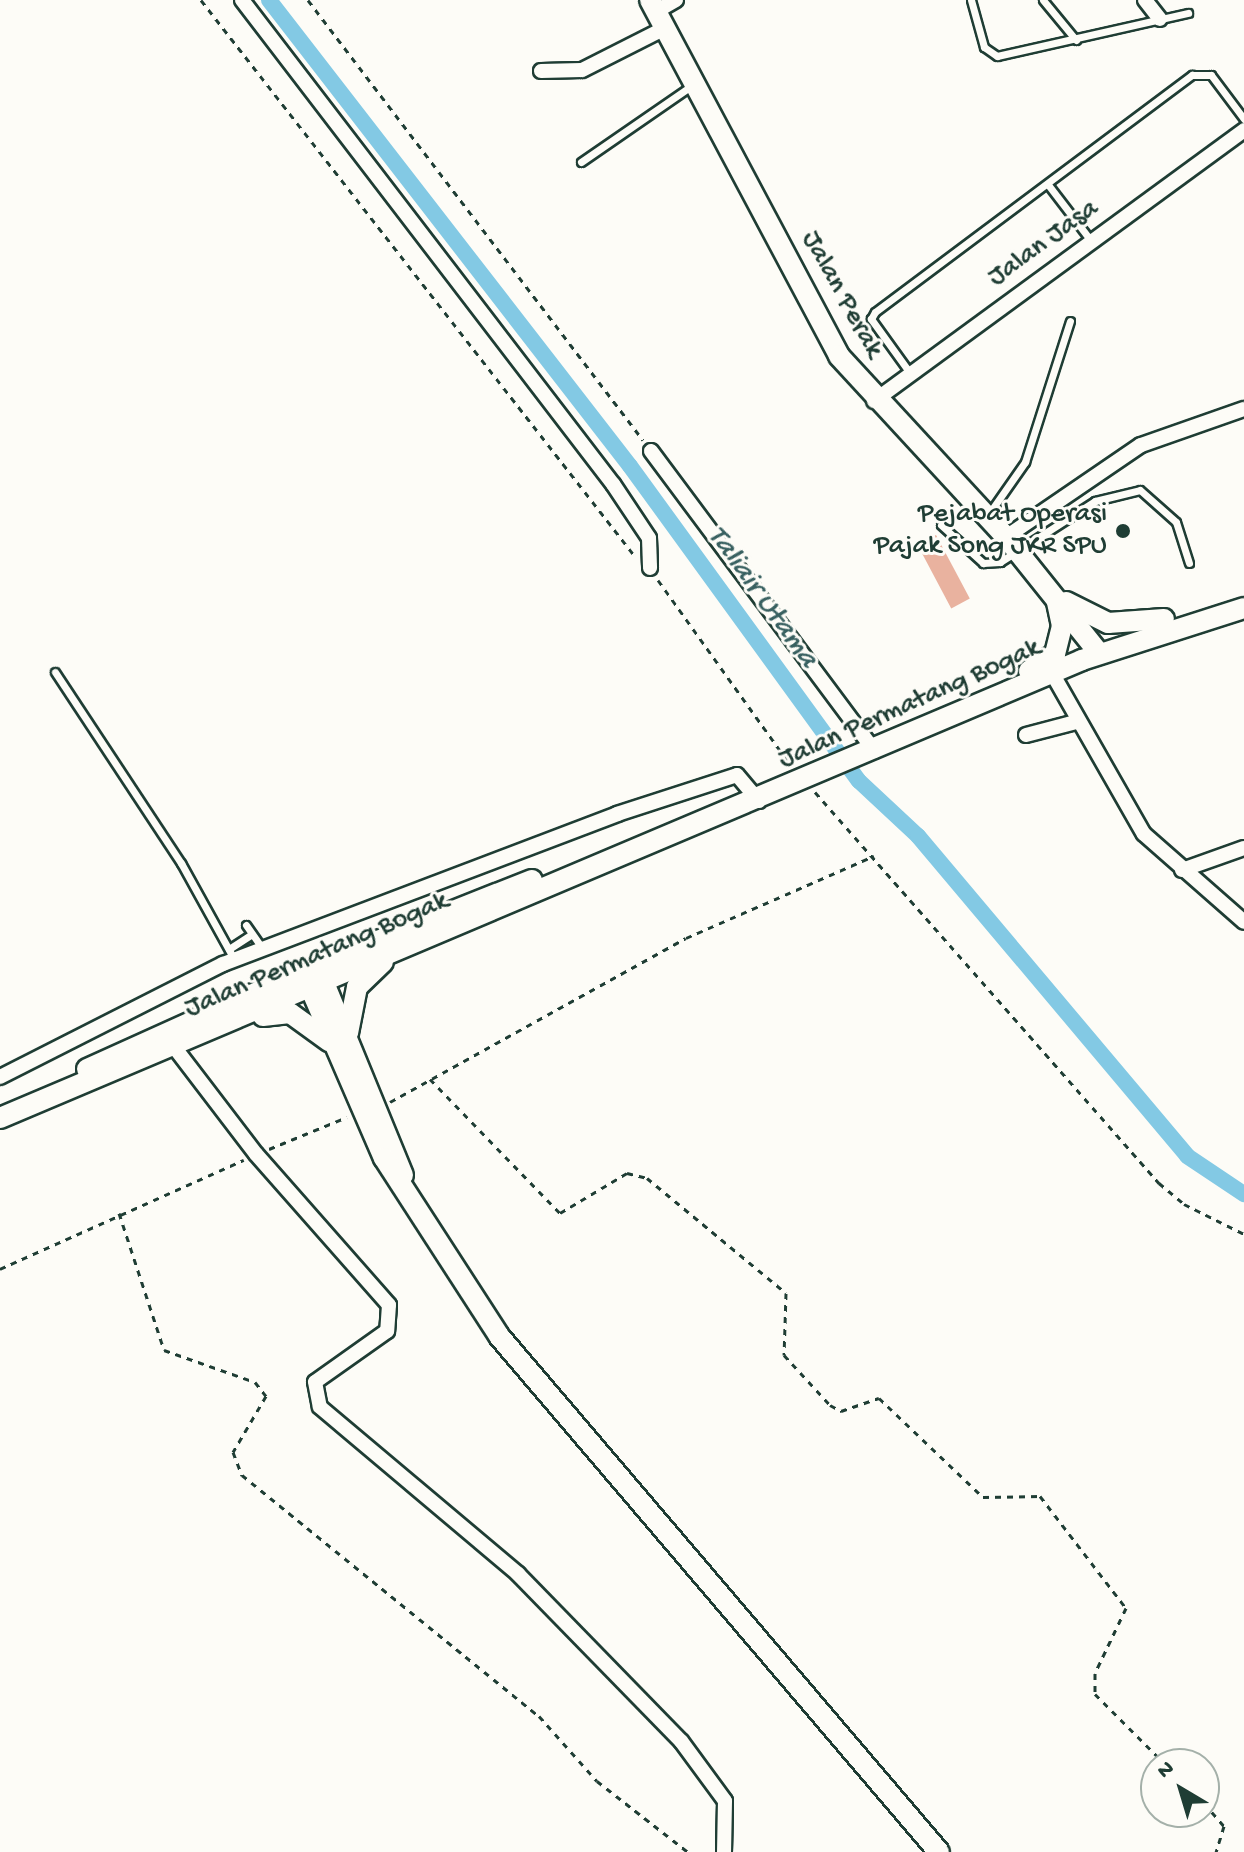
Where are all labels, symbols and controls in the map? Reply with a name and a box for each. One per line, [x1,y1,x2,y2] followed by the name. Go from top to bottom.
[982,193,1106,295] street label: Jalan Jasa
[792,226,890,364] street label: Jalan Perak
[874,498,1107,564] place label: Pejabat Operasi Pajak Song JKR SPU
[698,520,824,676] water label: Taliair Utama
[1114,522,1132,540] marker: Pejabat Operasi Pajak Song JKR SPU
[774,632,1046,778] street label: Jalan Permatang Bogak
[180,885,454,1027] street label: Jalan Permatang Bogak
[1140,1748,1220,1828] north arrow
[1153,1756,1180,1785] text: N

